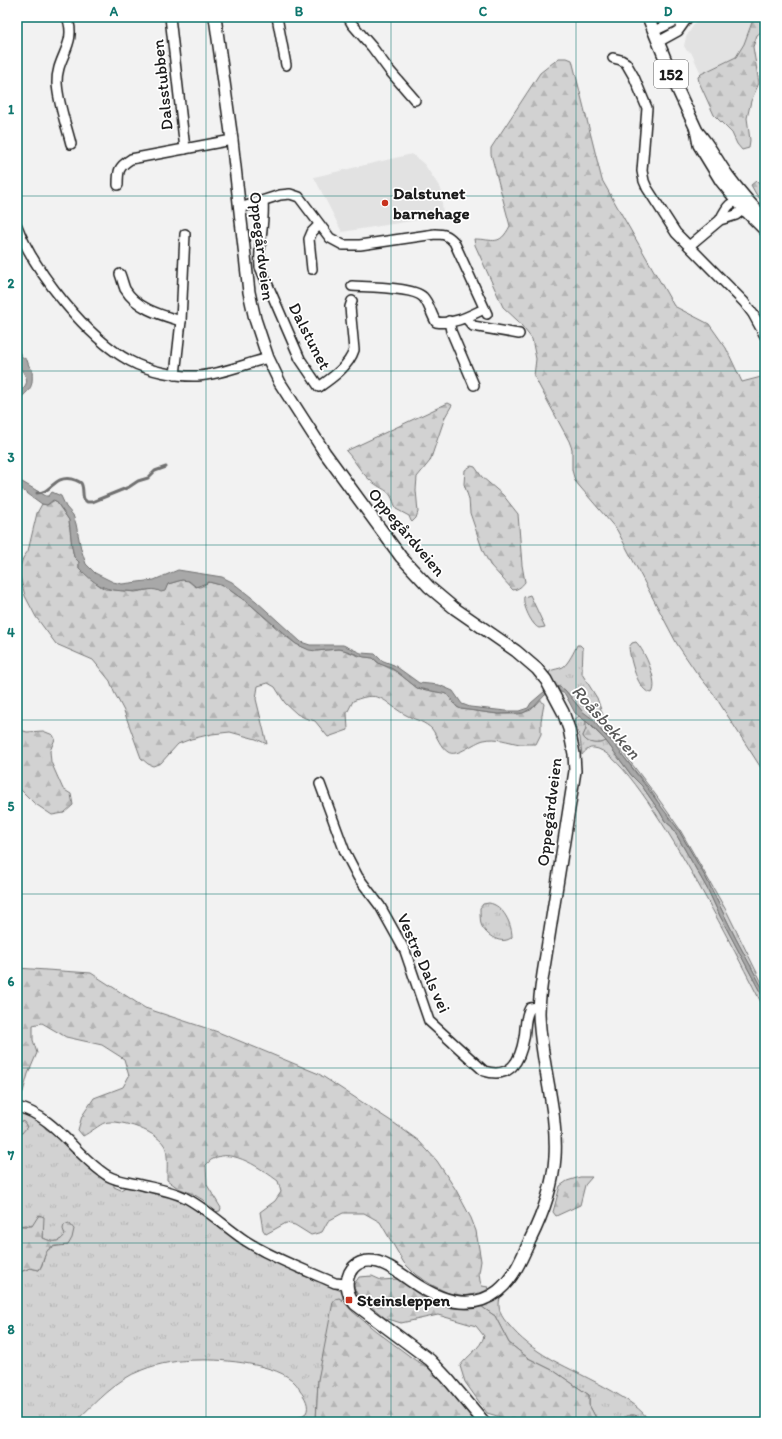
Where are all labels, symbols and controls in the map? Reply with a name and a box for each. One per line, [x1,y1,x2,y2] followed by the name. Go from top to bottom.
[109,4,119,19] text: A
[295,4,304,19] text: B
[479,4,488,19] text: C
[664,4,673,19] text: D
[147,38,177,131] street label: Dalsstubben
[654,60,688,88] road number: 152
[8,102,14,117] text: 1
[393,183,470,224] place label: Dalstunet barnehage
[245,191,279,302] street label: Oppegårdveien
[380,198,390,208] marker: Dalstunet barnehage
[8,276,15,291] text: 2
[285,299,336,373] street label: Dalstunet
[7,450,15,465] text: 3
[364,484,450,581] street label: Oppegårdveien
[7,625,15,640] text: 4
[567,680,645,764] water label: Roåsbekken
[532,756,566,867] street label: Oppegårdveien
[8,799,15,814] text: 5
[393,910,455,1016] street label: Vestre Dals vei
[8,974,15,989] text: 6
[7,1148,15,1163] text: 7
[357,1290,451,1311] place label: Steinsleppen
[344,1295,354,1305] marker: Steinsleppen
[7,1322,15,1337] text: 8

